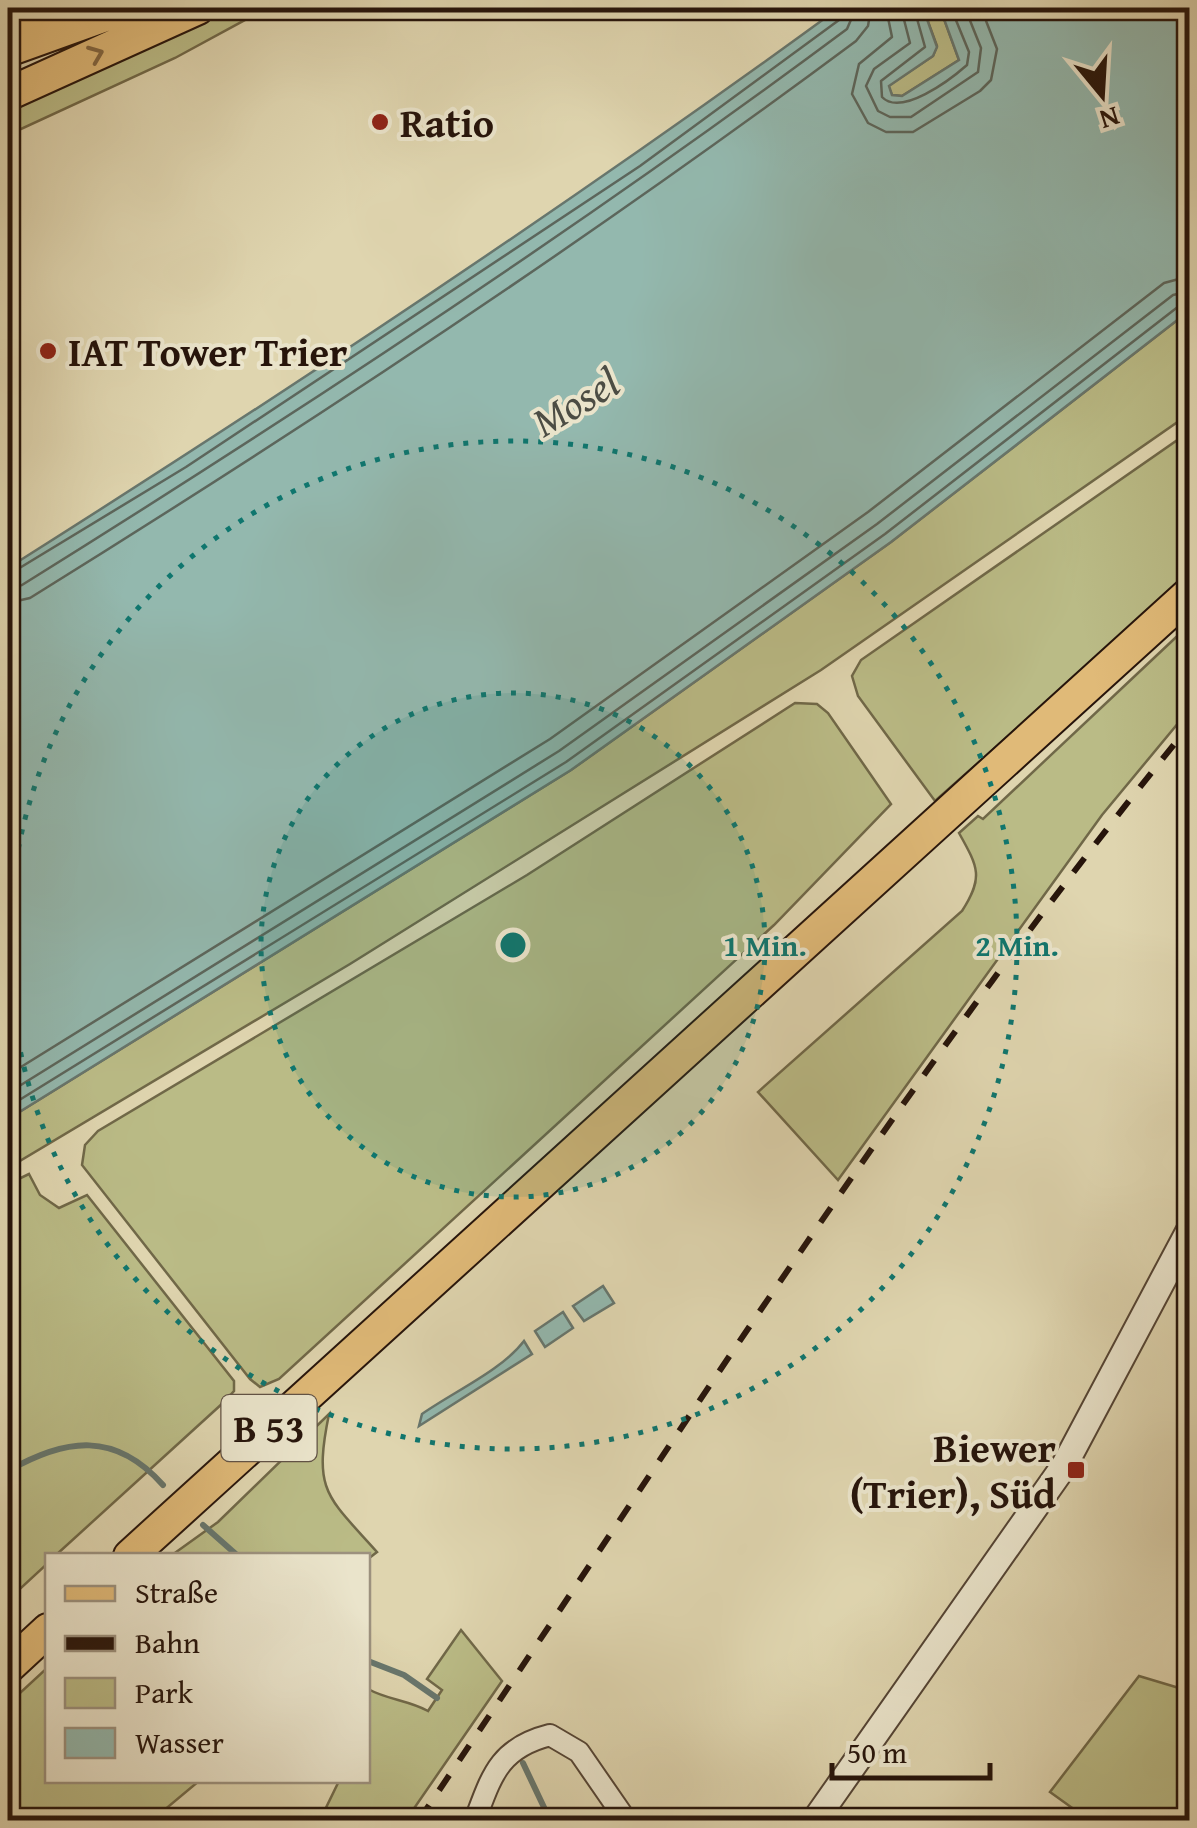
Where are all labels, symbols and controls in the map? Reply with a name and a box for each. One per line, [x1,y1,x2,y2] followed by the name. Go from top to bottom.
[1052,45,1152,145] north arrow
[87,46,104,66] one-way arrow
[400,93,494,152] place label: Ratio
[1094,97,1125,142] text: N
[369,111,391,133] marker: Ratio
[68,322,347,381] place label: IAT Tower Trier
[37,340,59,362] marker: IAT Tower Trier
[520,351,630,451] water label: Mosel
[723,923,807,967] text: 1 Min.
[975,923,1059,967] text: 2 Min.
[495,927,531,963] centre of rings
[222,1395,316,1461] road number: B 53
[850,1418,1056,1523] place label: Biewer (Trier), Süd
[1065,1459,1087,1481] marker: Biewer (Trier), Süd
[45,1553,370,1783] legend
[135,1570,218,1614] text: Straße
[135,1620,200,1664] text: Bahn
[135,1670,194,1714] text: Park
[832,1718,990,1780] scale bar
[135,1720,224,1764] text: Wasser
[847,1730,907,1774] text: 50 m

